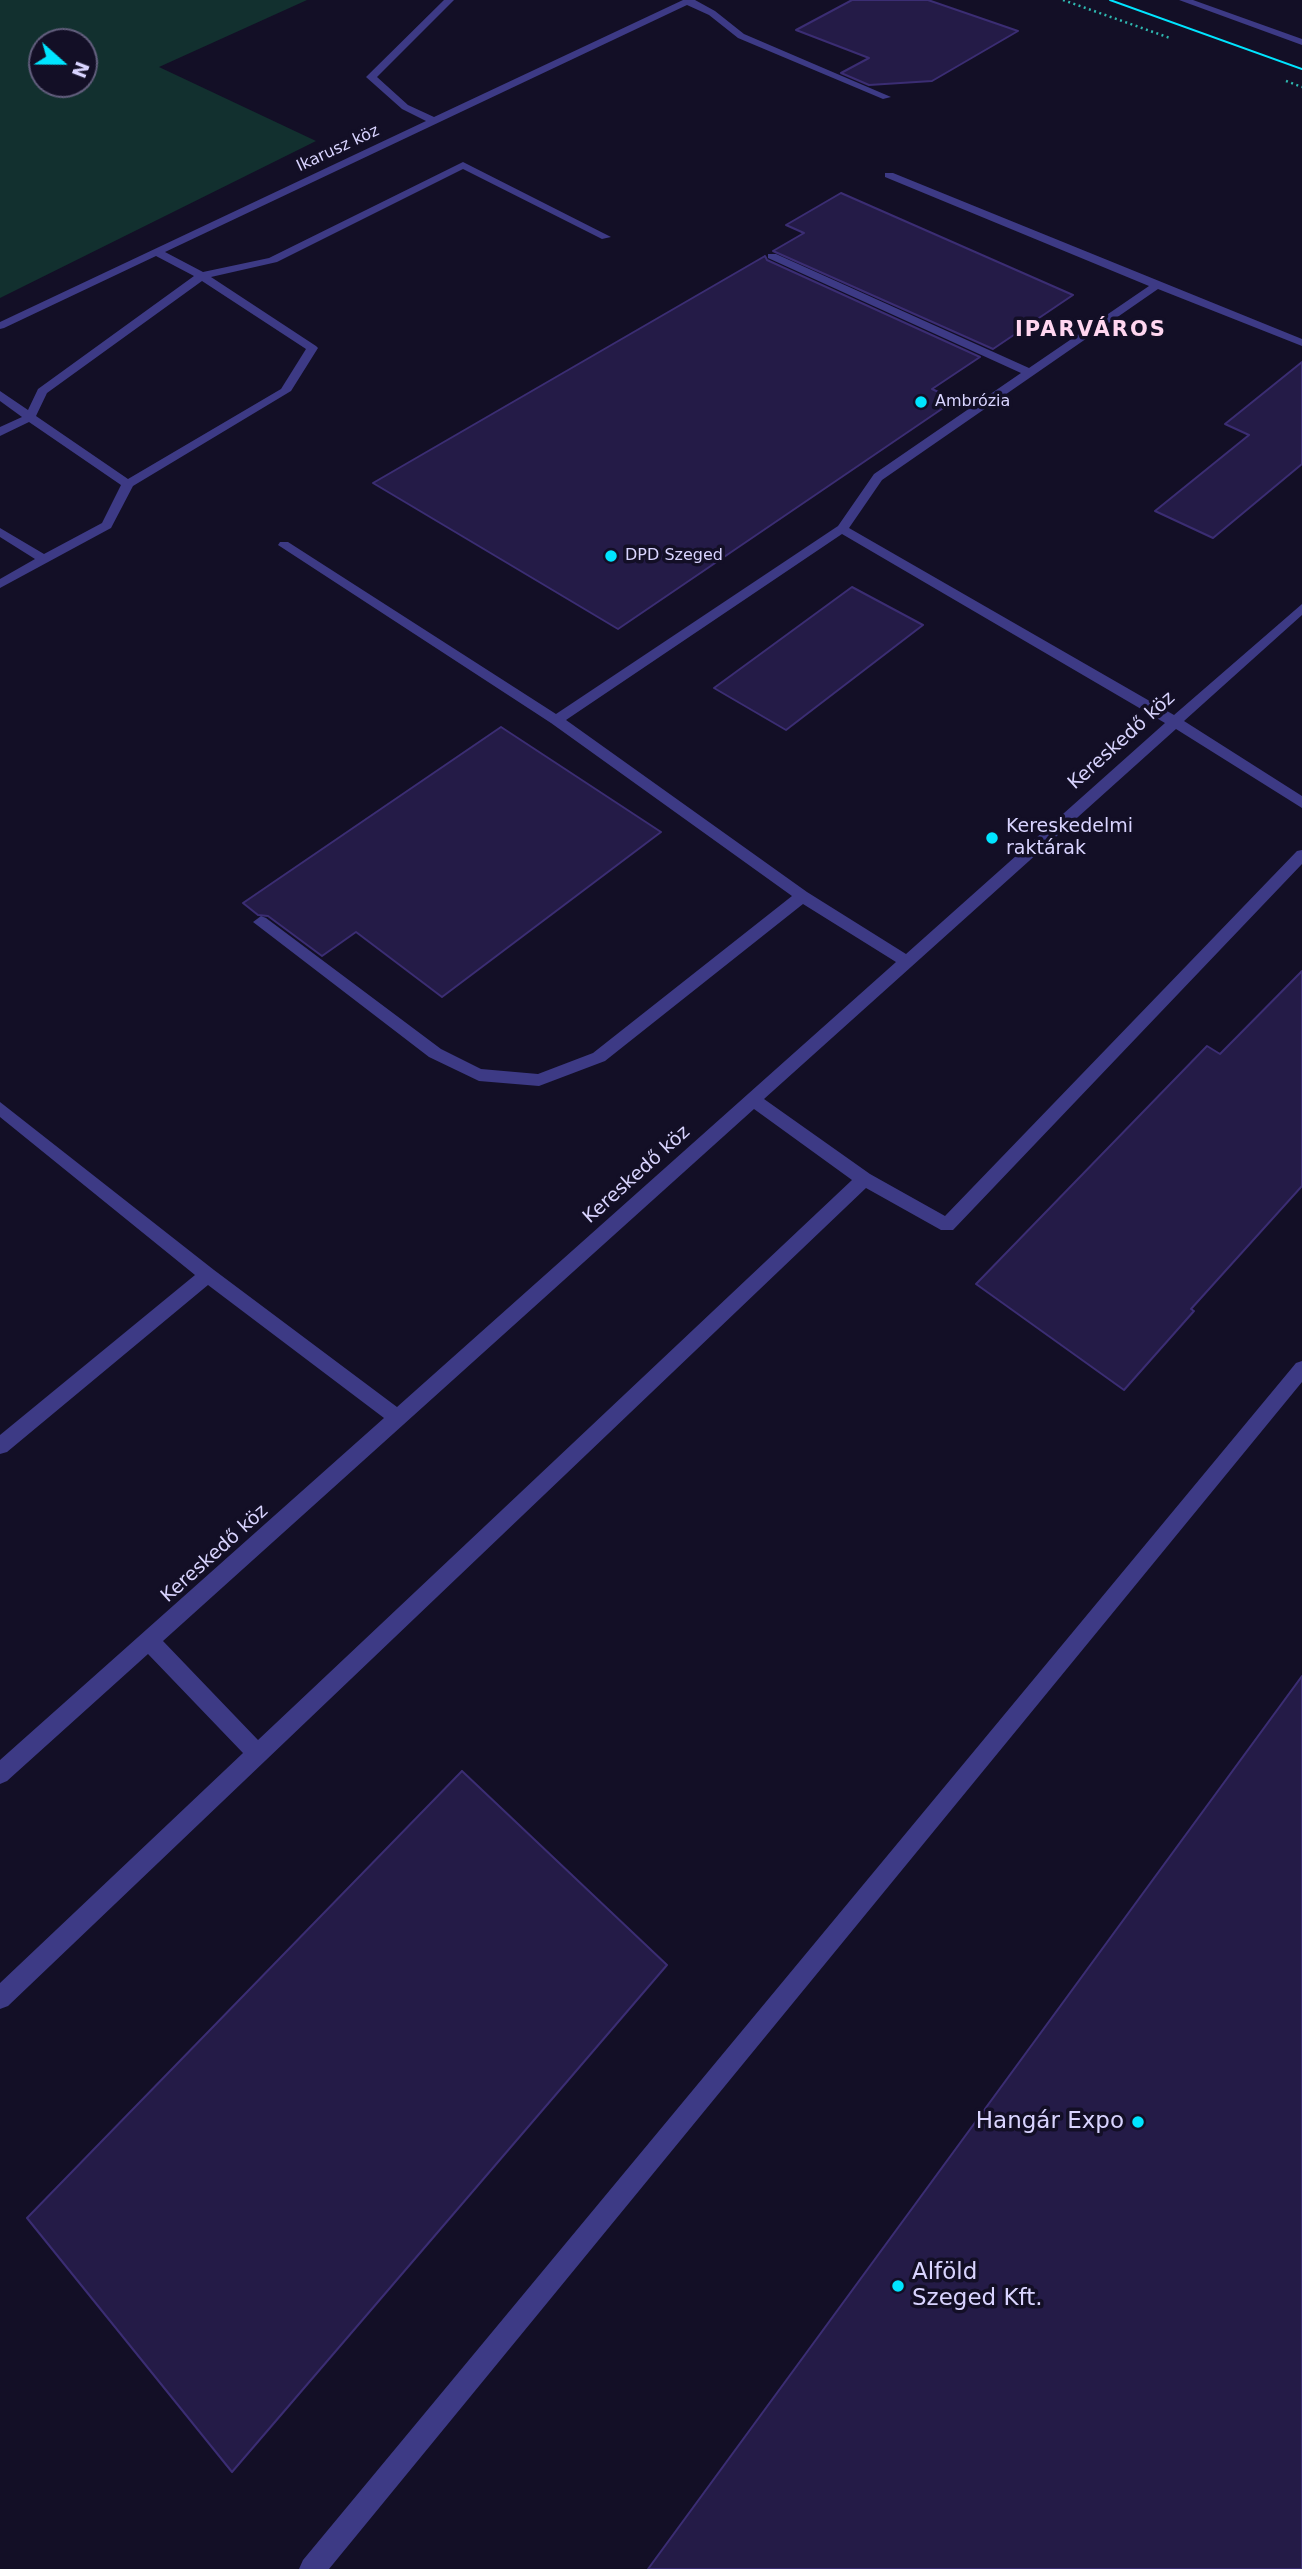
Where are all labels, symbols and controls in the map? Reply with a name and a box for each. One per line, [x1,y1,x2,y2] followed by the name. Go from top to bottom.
[28,28,98,98] north arrow
[68,58,94,81] text: N
[294,122,382,176] street label: Ikarusz köz
[1016,318,1166,344] district label: IPARVÁROS
[935,392,1010,412] place label: Ambrózia
[913,394,929,410] marker: Ambrózia
[625,546,723,566] place label: DPD Szeged
[603,548,619,564] marker: DPD Szeged
[1064,687,1180,795] street label: Kereskedő köz
[1006,816,1133,860] place label: Kereskedelmi raktárak
[984,830,1000,846] marker: Kereskedelmi raktárak
[579,1121,695,1229] street label: Kereskedő köz
[157,1500,273,1608] street label: Kereskedő köz
[976,2108,1124,2136] place label: Hangár Expo
[1130,2114,1146,2130] marker: Hangár Expo
[912,2259,1043,2313] place label: Alföld Szeged Kft.
[890,2278,906,2294] marker: Alföld Szeged Kft.

